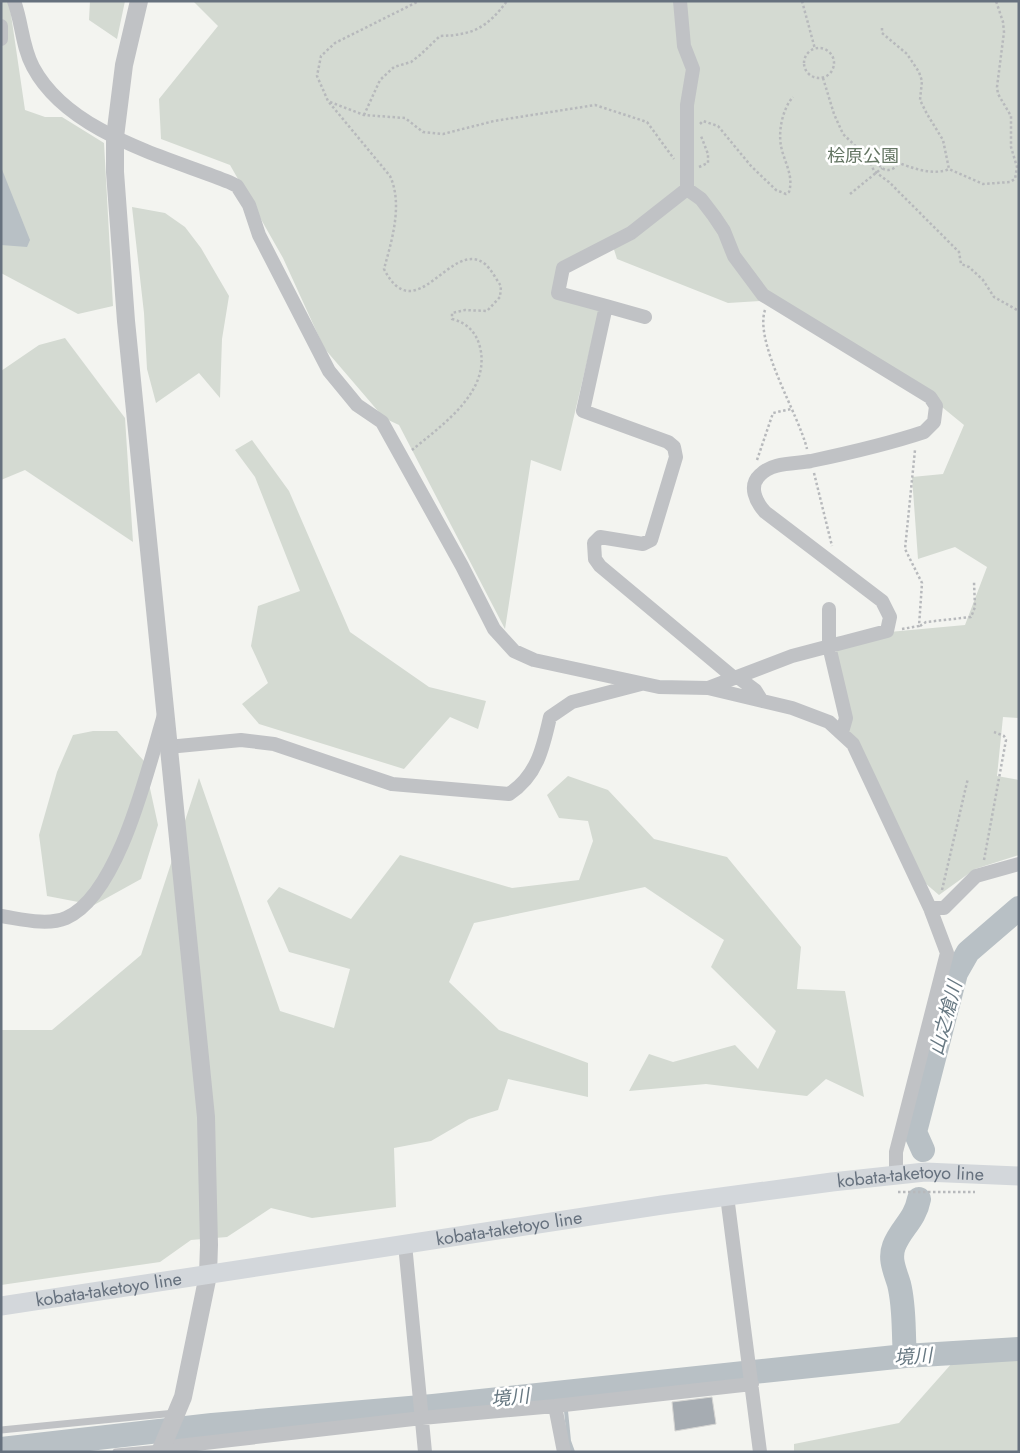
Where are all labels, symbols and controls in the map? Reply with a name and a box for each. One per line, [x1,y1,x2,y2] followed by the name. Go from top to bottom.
[827,143,899,169] park label: 桧原公園
[923,976,969,1058] water label: 山之槍川
[836,1159,984,1194] street label: kobata-taketoyo line
[434,1204,584,1252] street label: kobata-taketoyo line
[34,1266,184,1314] street label: kobata-taketoyo line
[893,1342,935,1371] water label: 境川
[490,1382,532,1413] water label: 境川

